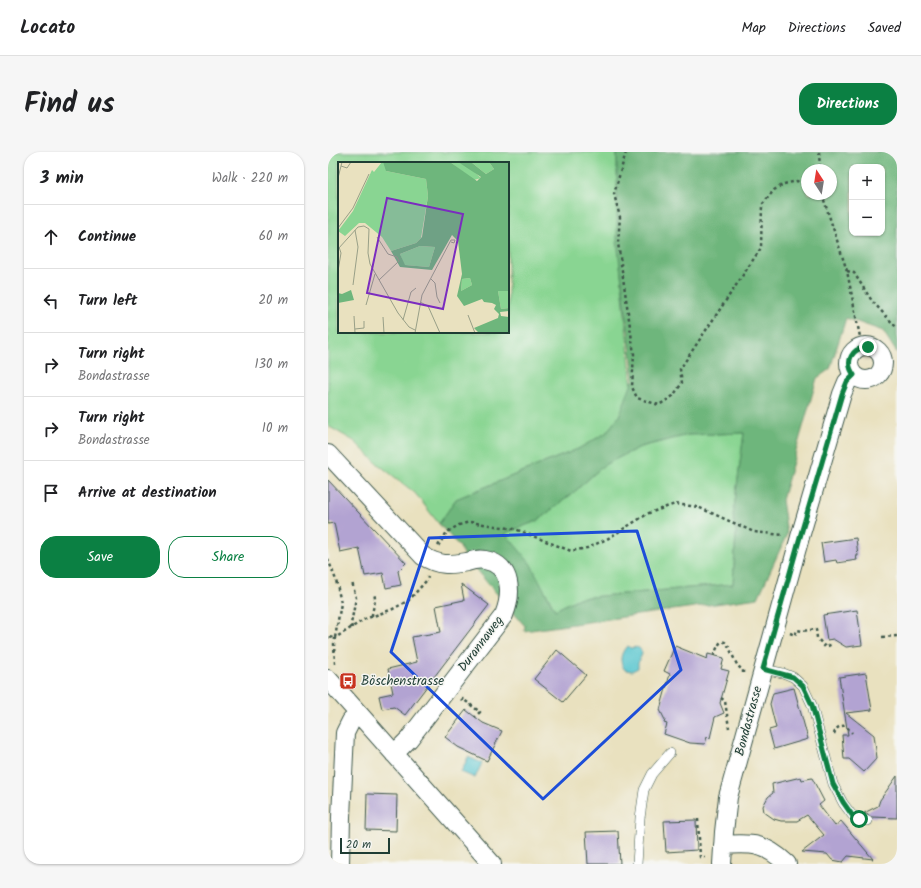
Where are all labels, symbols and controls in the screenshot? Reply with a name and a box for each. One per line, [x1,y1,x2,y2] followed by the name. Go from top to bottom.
[20,13,75,43] text: Locato
[741,17,766,39] text: Map
[788,17,846,39] text: Directions
[868,17,901,39] text: Saved
[24,82,115,127] text: Find us
[799,83,897,125] button: Directions
[338,162,509,333] inset map
[801,164,837,200] north arrow
[849,164,885,236] map controls
[849,164,885,200] button: +
[40,165,84,192] text: 3 min
[212,168,288,189] text: Walk · 220 m
[849,200,885,236] button: −
[78,225,136,249] text: Continue
[40,226,62,248] icon: ahead
[259,226,288,247] text: 60 m
[78,289,138,313] text: Turn left
[40,290,62,312] icon: left
[258,290,288,311] text: 20 m
[859,338,877,356] route end
[78,342,145,366] text: Turn right
[40,354,62,376] icon: right
[254,354,288,375] text: 130 m
[78,366,150,387] text: Bondastrasse
[78,406,145,430] text: Turn right
[40,418,62,440] icon: right
[262,418,288,439] text: 10 m
[78,430,150,451] text: Bondastrasse
[78,481,217,505] text: Arrive at destination
[40,482,62,504] icon: arrive
[40,536,160,578] button: Save
[168,536,288,578] button: Share
[453,611,509,677] street label: Durannaweg
[338,671,358,691] bus stop icon: Böschenstrasse
[361,671,444,692] place label: Böschenstrasse
[730,684,768,758] street label: Bondastrasse
[850,810,868,828] route start
[340,836,390,855] scale bar
[346,836,371,854] text: 20 m

